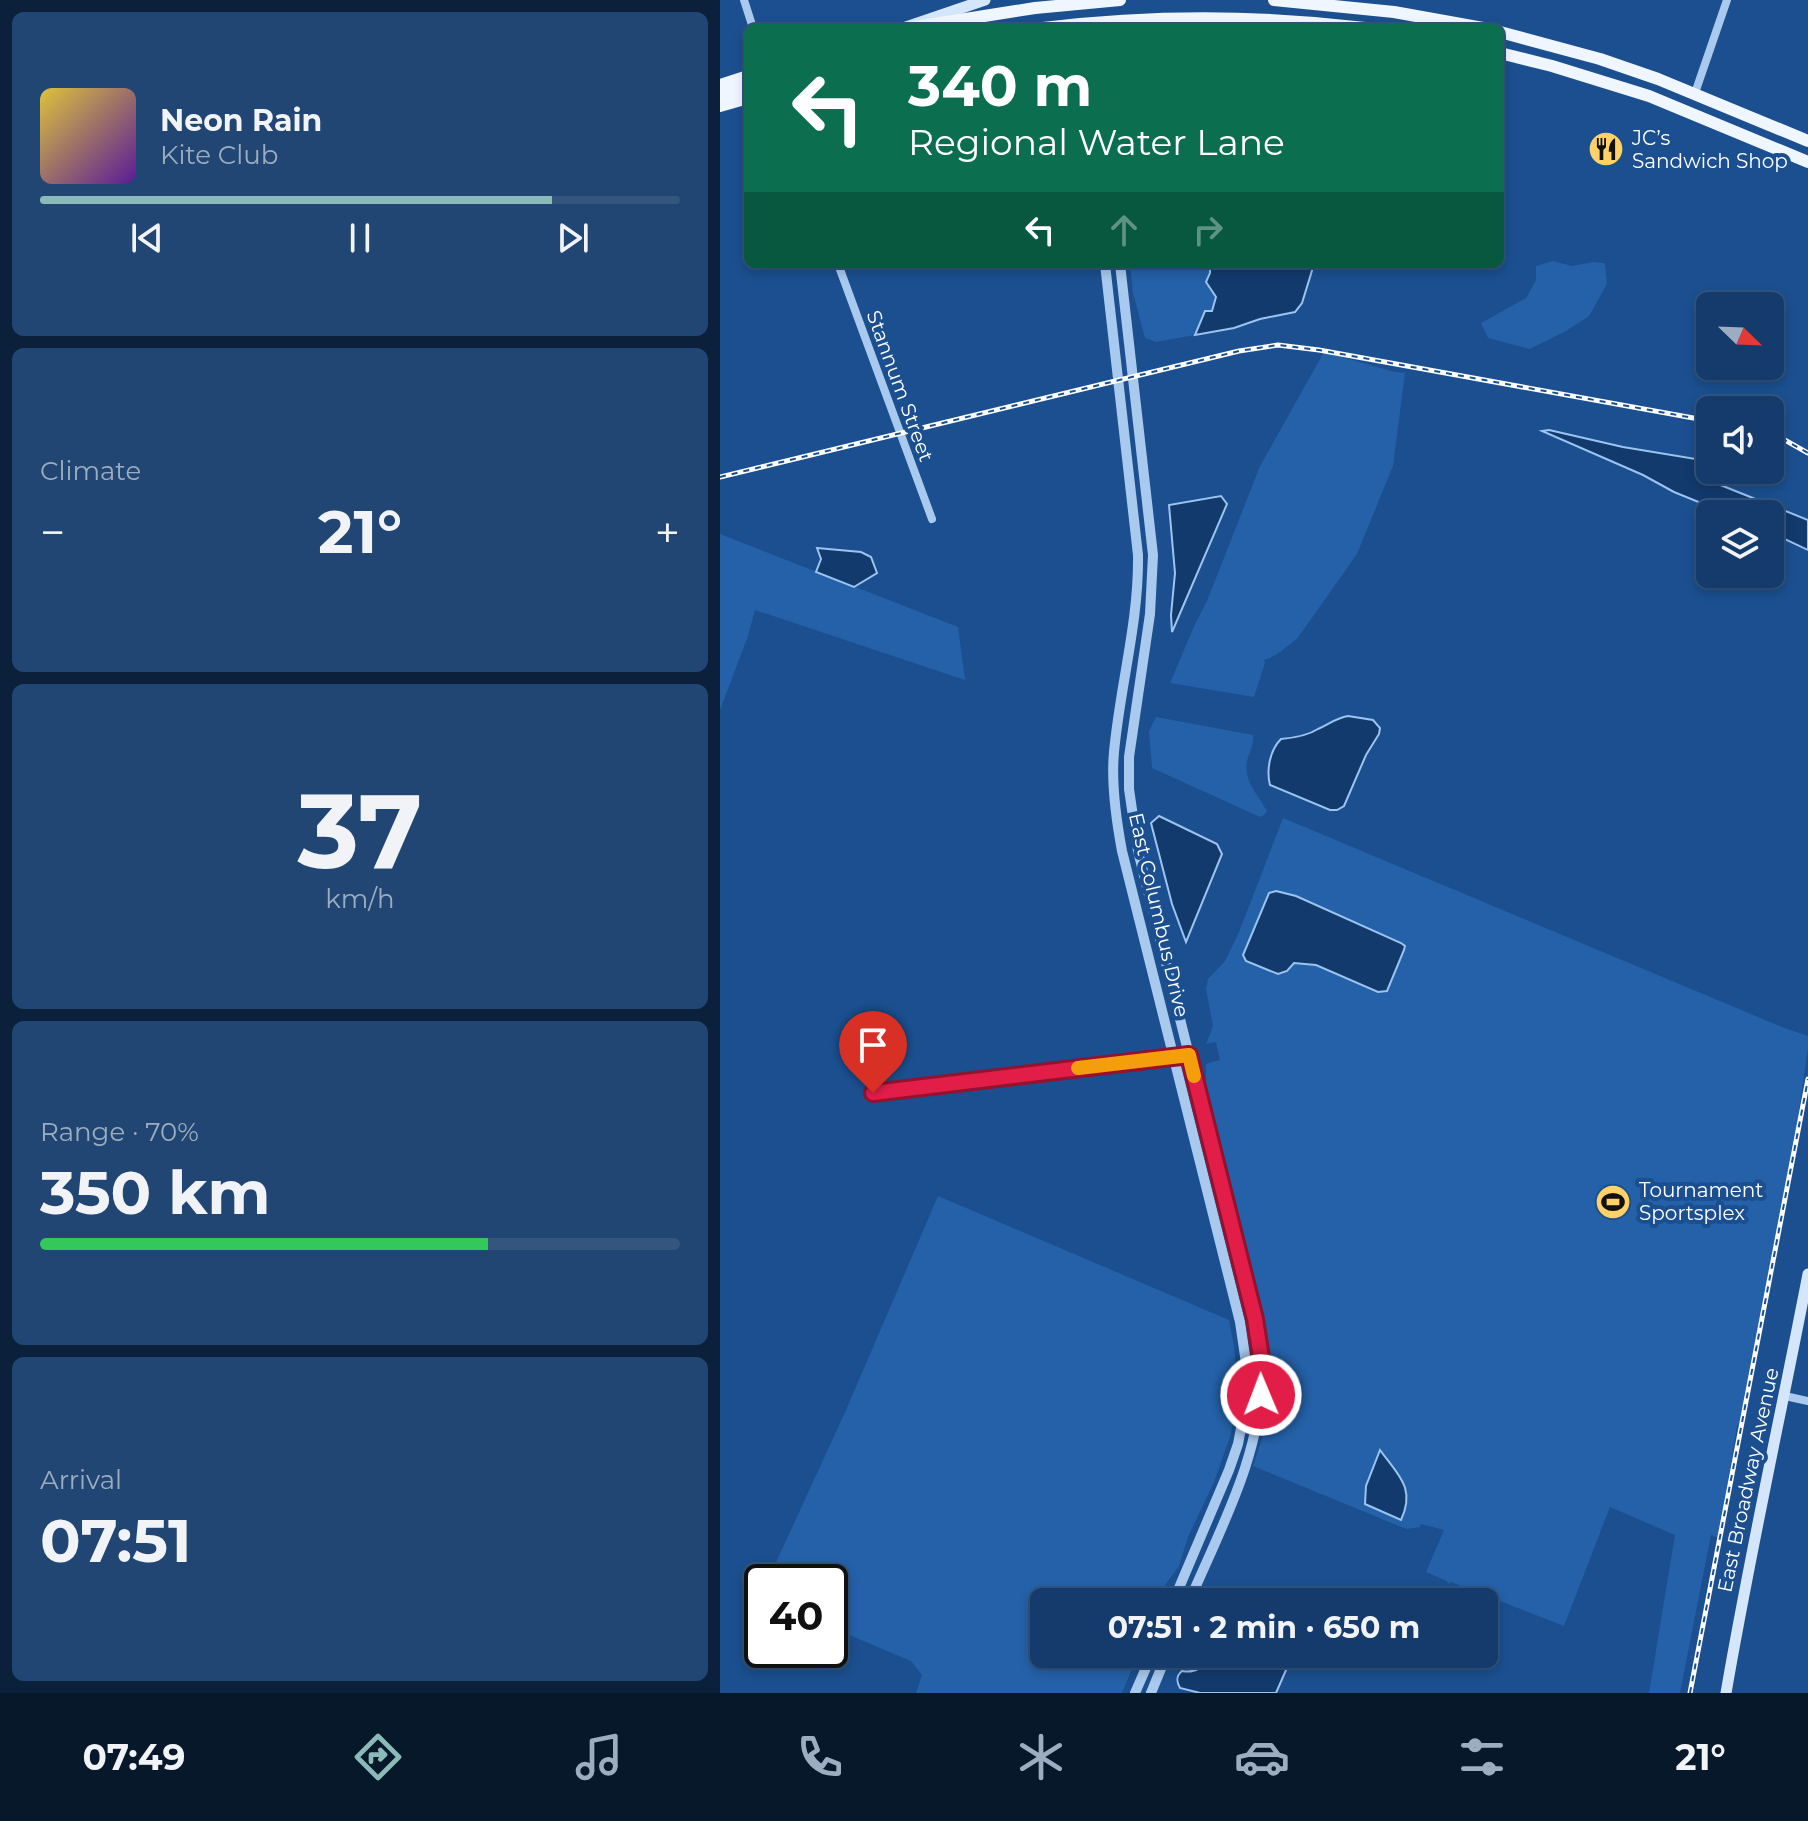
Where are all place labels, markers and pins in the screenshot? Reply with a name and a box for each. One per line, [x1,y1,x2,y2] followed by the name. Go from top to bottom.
[1631,126,1788,173] place label: JC’s Sandwich Shop
[1587,130,1625,168] restaurant icon: JC’s Sandwich Shop
[839,1011,907,1093] pin
[1639,1178,1764,1225] place label: Tournament Sportsplex
[1594,1183,1632,1221] sports icon: Tournament Sportsplex

